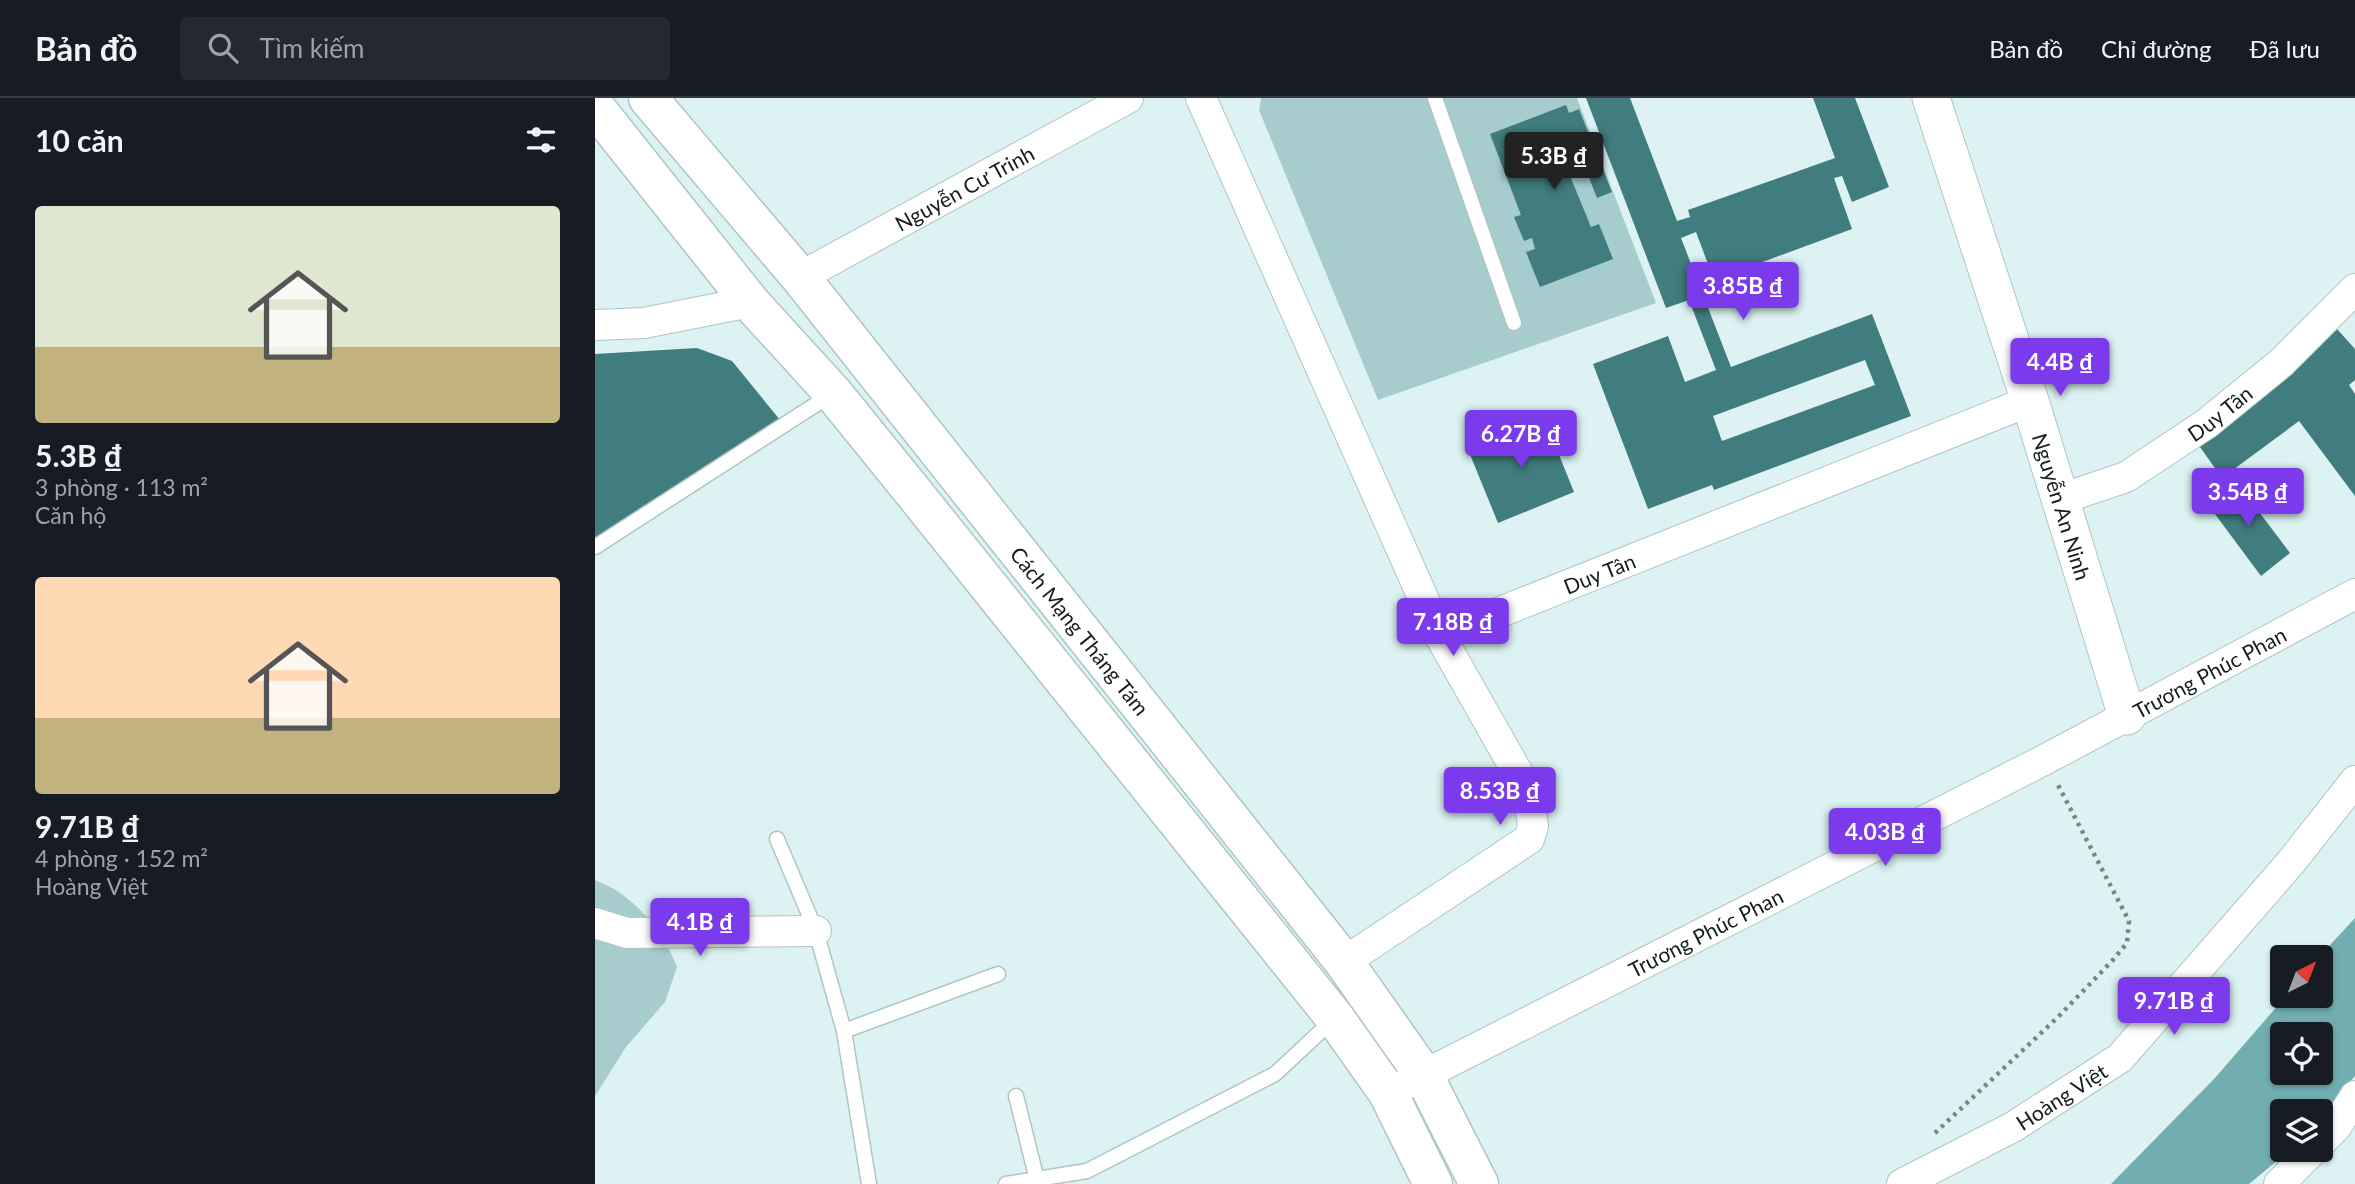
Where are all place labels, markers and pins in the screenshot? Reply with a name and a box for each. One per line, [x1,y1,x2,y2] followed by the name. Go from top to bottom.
[1497,132,1611,192] pin: 5.3B ₫
[1678,262,1808,322] pin: 3.85B ₫
[2003,338,2117,398] pin: 4.4B ₫
[1456,410,1586,470] pin: 6.27B ₫
[2183,468,2313,528] pin: 3.54B ₫
[1388,598,1518,658] pin: 7.18B ₫
[1435,768,1565,827] pin: 8.53B ₫
[1820,808,1950,868] pin: 4.03B ₫
[643,898,757,958] pin: 4.1B ₫
[2109,978,2239,1037] pin: 9.71B ₫

